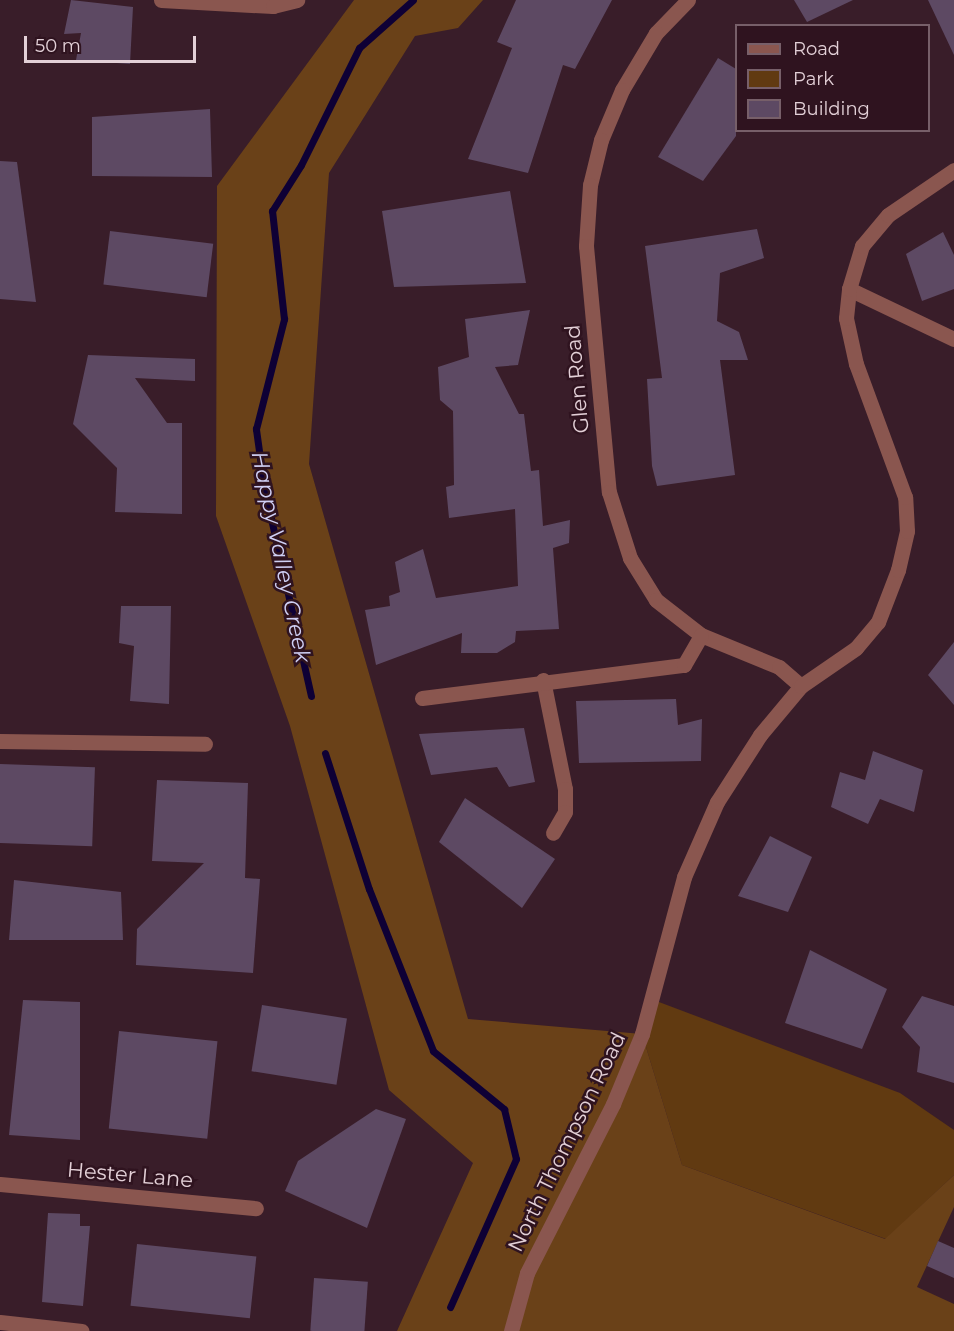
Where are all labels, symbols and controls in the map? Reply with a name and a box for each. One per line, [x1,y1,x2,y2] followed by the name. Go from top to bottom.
[27,24,200,62] scale bar
[735,24,930,132] legend
[35,35,81,57] text: 50 m
[793,38,840,60] text: Road
[793,68,834,90] text: Park
[793,98,870,120] text: Building
[560,324,594,434] street label: Glen Road
[246,449,316,665] water label: Happy Valley Creek
[503,1028,631,1256] street label: North Thompson Road
[66,1157,194,1193] street label: Hester Lane

